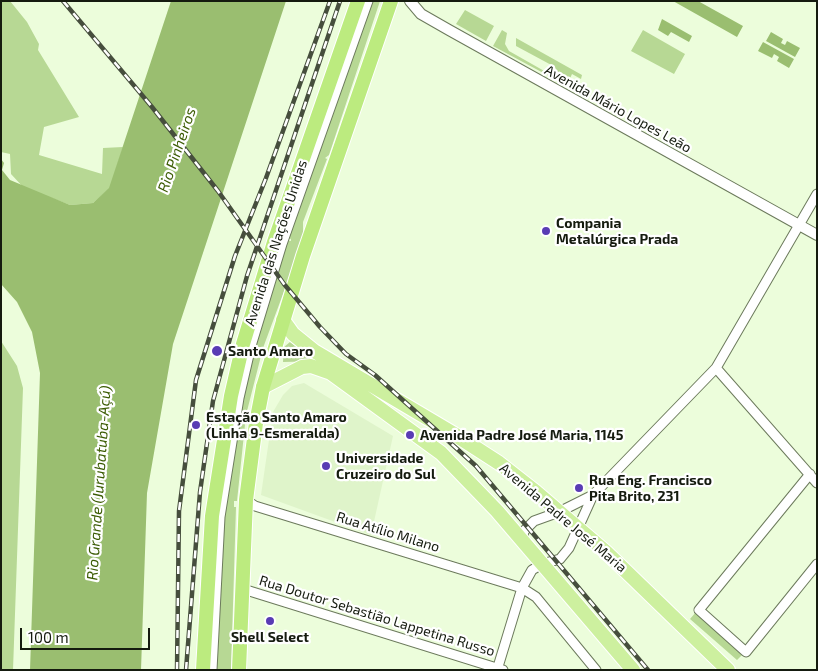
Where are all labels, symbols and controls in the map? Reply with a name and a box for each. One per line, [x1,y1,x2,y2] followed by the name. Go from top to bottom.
[542,62,694,156] street label: Avenida Mário Lopes Leão
[154,105,200,195] water label: Rio Pinheiros
[241,158,311,328] street label: Avenida das Nações Unidas
[556,215,678,248] place label: Compania Metalúrgica Prada
[540,225,552,237] marker: Compania Metalúrgica Prada
[228,343,313,359] place label: Santo Amaro
[210,344,224,358] marker: Santo Amaro
[83,385,115,581] water label: Rio Grande (Jurubatuba-Açú)
[206,409,347,442] place label: Estação Santo Amaro (Linha 9-Esmeralda)
[190,419,202,431] marker: Estação Santo Amaro (Linha 9-Esmeralda)
[420,427,623,443] place label: Avenida Padre José Maria, 1145
[404,429,416,441] marker: Avenida Padre José Maria, 1145
[336,450,435,482] place label: Universidade Cruzeiro do Sul
[320,460,332,472] marker: Universidade Cruzeiro do Sul
[496,460,630,576] street label: Avenida Padre José Maria
[589,472,712,504] place label: Rua Eng. Francisco Pita Brito, 231
[573,482,585,494] marker: Rua Eng. Francisco Pita Brito, 231
[334,508,442,556] street label: Rua Atílio Milano
[257,572,497,660] street label: Rua Doutor Sebastião Lappetina Russo
[264,615,276,627] marker: Shell Select
[22,618,152,650] scale bar
[28,628,69,646] text: 100 m
[231,629,309,645] place label: Shell Select

